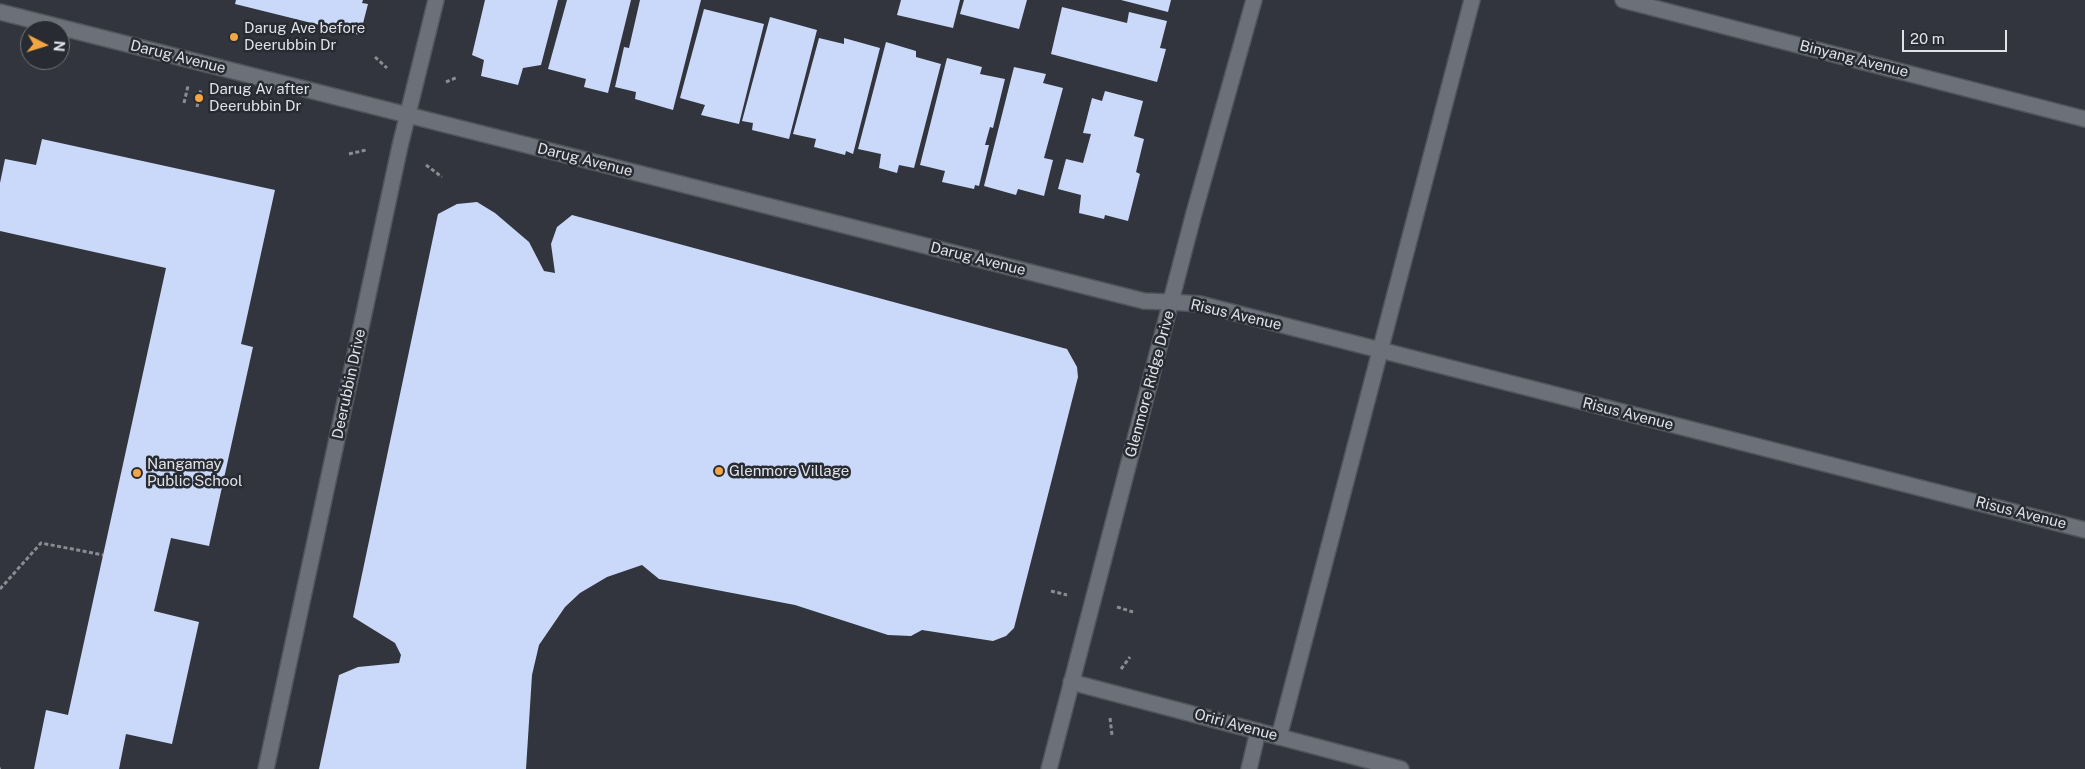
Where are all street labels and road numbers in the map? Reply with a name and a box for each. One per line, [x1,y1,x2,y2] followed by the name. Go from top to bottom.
[128,36,228,78] street label: Darug Avenue
[1798,37,1910,81] street label: Binyang Avenue
[535,139,635,181] street label: Darug Avenue
[928,238,1028,280] street label: Darug Avenue
[1189,296,1283,334] street label: Risus Avenue
[1122,309,1178,459] street label: Glenmore Ridge Drive
[329,327,369,441] street label: Deerubbin Drive
[1581,394,1675,434] street label: Risus Avenue
[1974,493,2068,533] street label: Risus Avenue
[1192,705,1280,745] street label: Oriri Avenue

